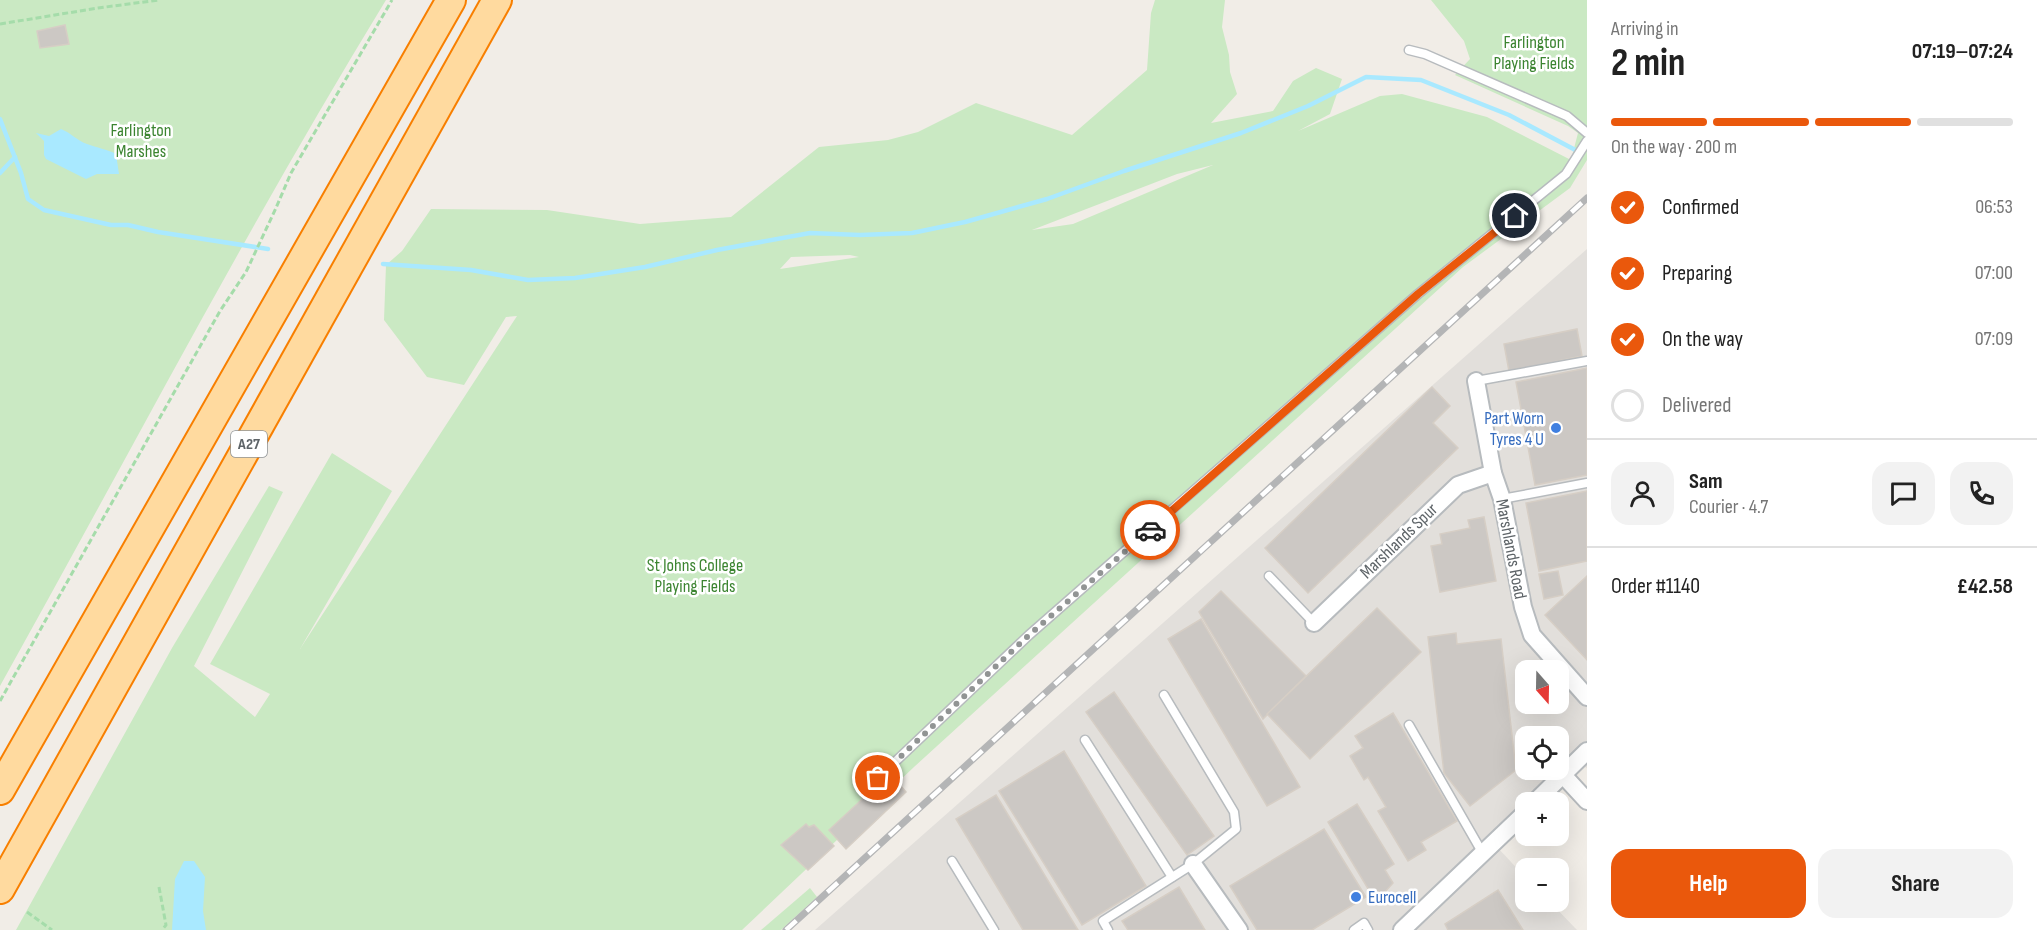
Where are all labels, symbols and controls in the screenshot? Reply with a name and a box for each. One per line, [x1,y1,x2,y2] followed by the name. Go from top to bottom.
[1611,17,1679,41] text: Arriving in
[1494,32,1574,74] park label: Farlington Playing Fields
[1912,38,2013,65] text: 07:19–07:24
[1611,40,1685,87] text: 2 min
[110,120,172,162] park label: Farlington Marshes
[1611,135,1737,159] text: On the way · 200 m
[1489,190,1540,241] pin
[1611,191,1644,224] icon: check
[1662,194,1739,221] text: Confirmed
[1975,195,2013,219] text: 06:53
[1498,199,1531,232] icon: home
[1611,257,1644,290] icon: check
[1662,260,1732,287] text: Preparing
[1975,261,2013,285] text: 07:00
[1611,323,1644,356] icon: check
[1662,326,1743,353] text: On the way
[1975,327,2013,351] text: 07:09
[1662,392,1731,419] text: Delivered
[1484,408,1544,450] place label: Part Worn Tyres 4 U
[1549,421,1563,435] marker: Part Worn Tyres 4 U
[231,431,267,457] road number: A27
[1611,462,1674,525] button: person
[1872,462,1935,525] button: chat
[1950,462,2013,525] button: phone
[1689,468,1723,495] text: Sam
[1689,495,1768,519] text: Courier · 4.7
[1491,497,1531,601] street label: Marshlands Road
[1356,499,1442,583] street label: Marshlands Spur
[1120,500,1180,560] courier
[1134,514,1167,547] icon: car
[647,555,743,597] park label: St Johns College Playing Fields
[1611,573,1700,600] text: Order #1140
[1957,573,2013,600] text: £42.58
[1515,660,1569,714] north arrow
[1515,660,1569,912] map controls
[1515,726,1569,780] button: locate
[852,752,903,803] pin
[861,761,894,794] icon: bag
[1515,792,1569,846] button: +
[1611,849,1806,918] button: Help
[1818,849,2013,918] button: Share
[1515,858,1569,912] button: −
[1368,887,1416,908] place label: Eurocell
[1349,890,1363,904] marker: Eurocell

